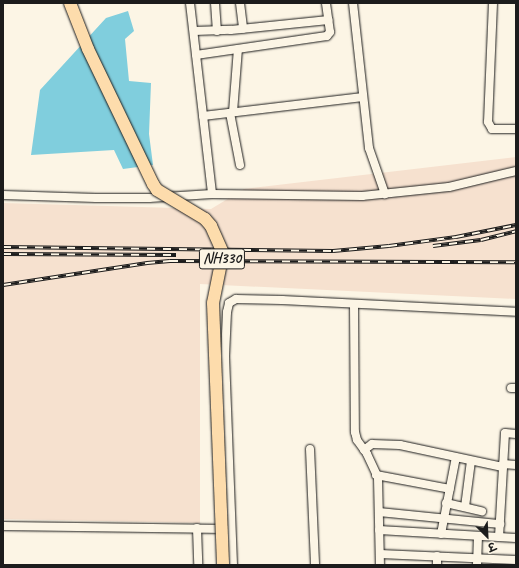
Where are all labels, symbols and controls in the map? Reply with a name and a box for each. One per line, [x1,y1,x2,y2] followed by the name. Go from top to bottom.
[198,246,246,272] road number: NH330
[467,516,507,556] north arrow
[486,539,498,555] text: उ

